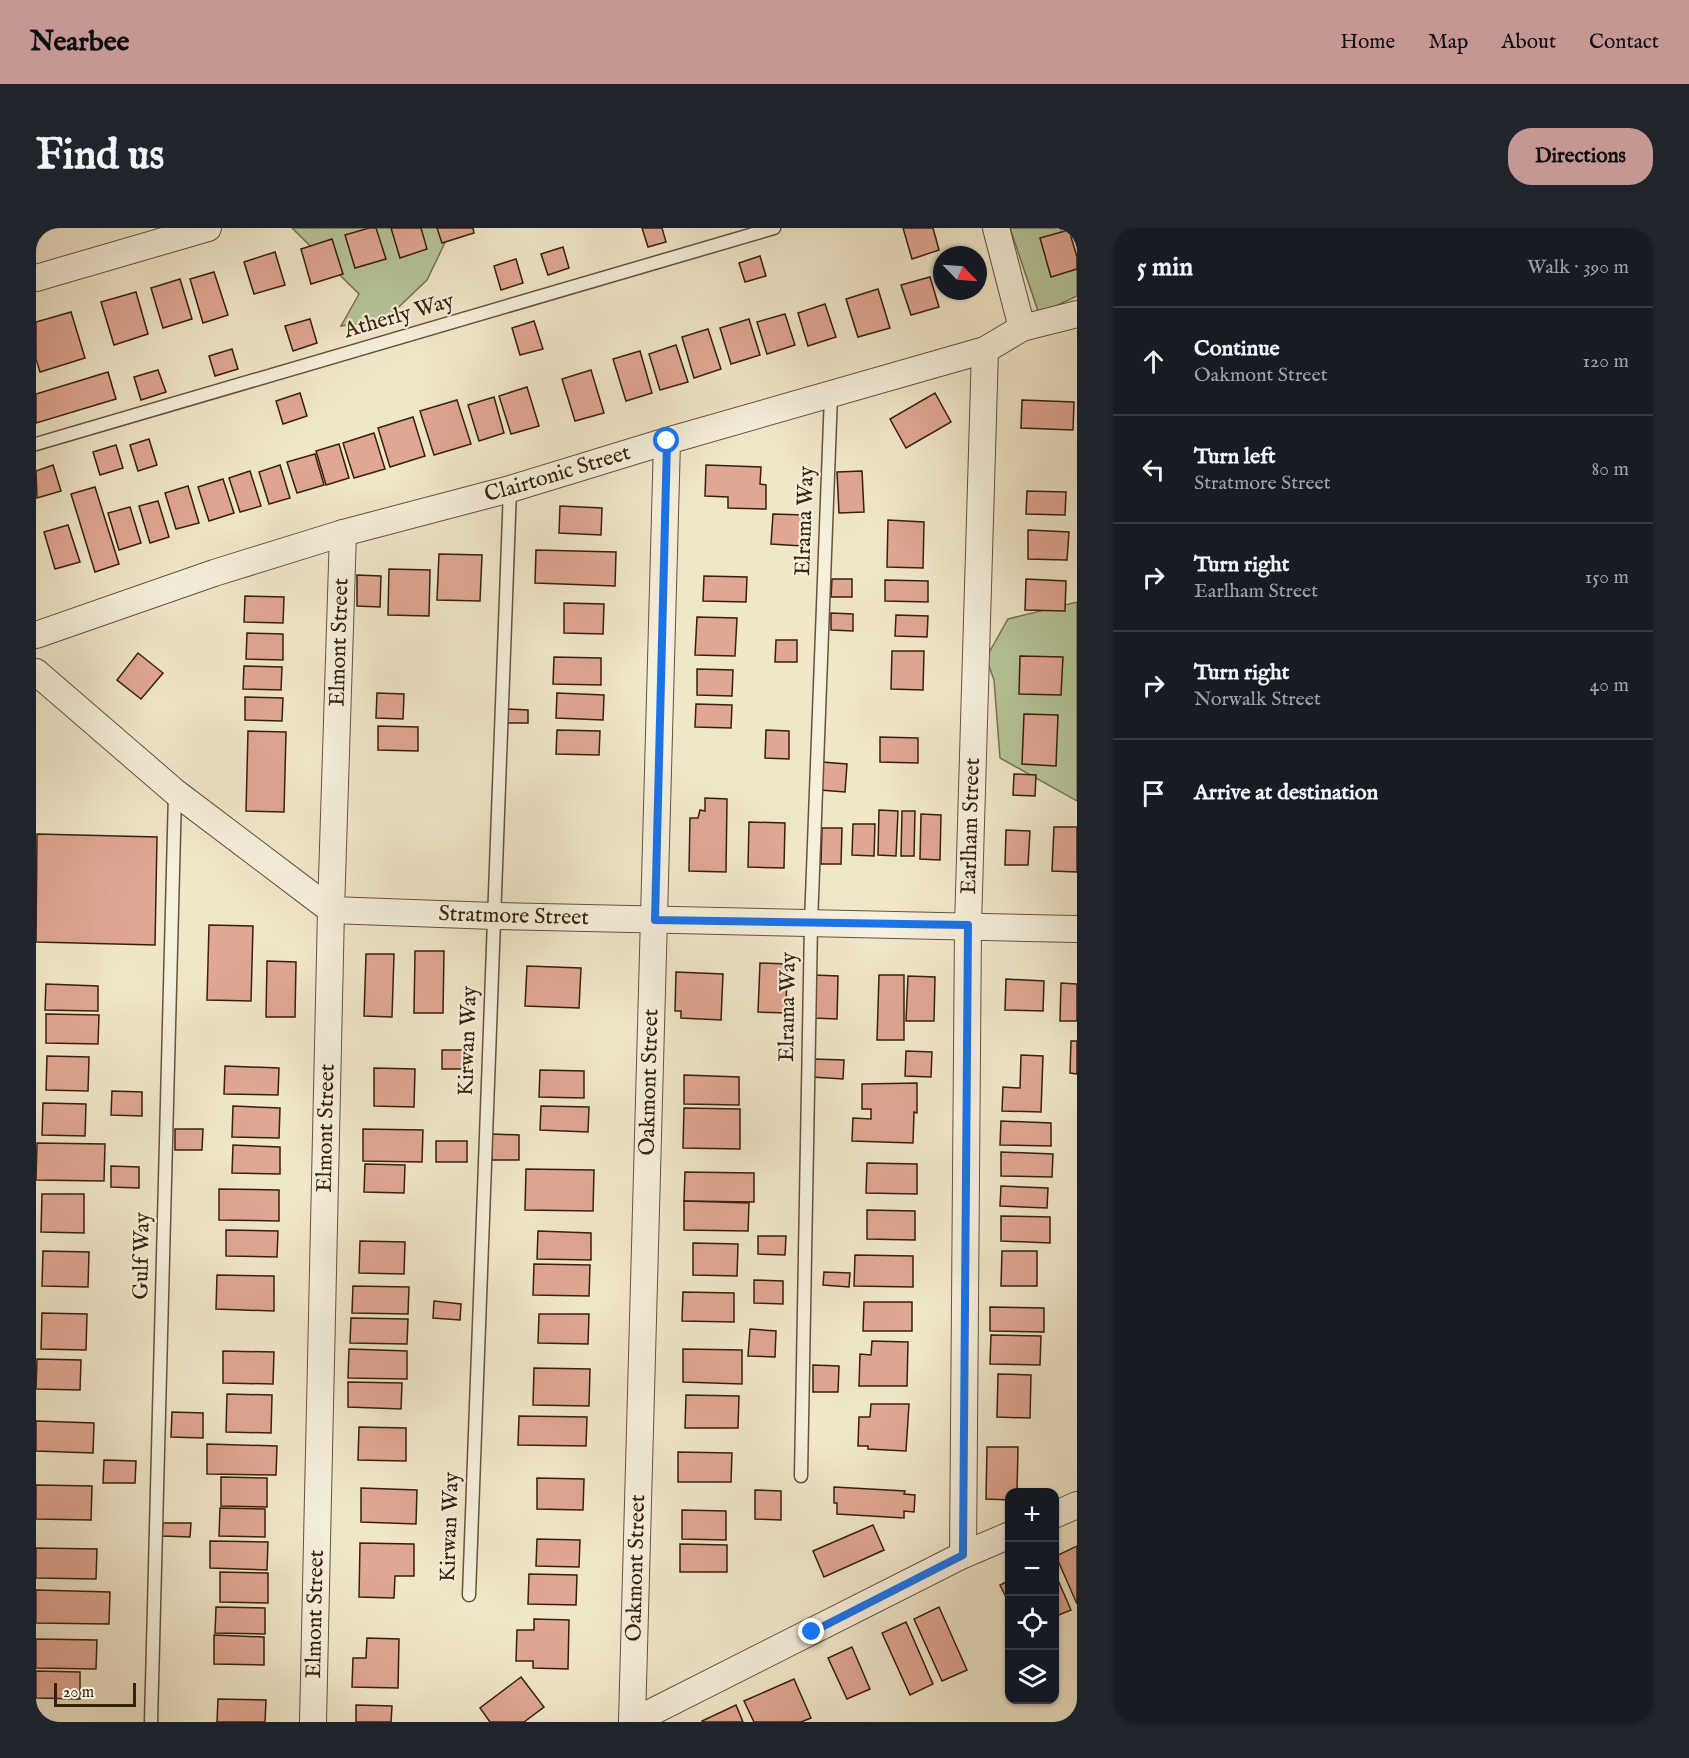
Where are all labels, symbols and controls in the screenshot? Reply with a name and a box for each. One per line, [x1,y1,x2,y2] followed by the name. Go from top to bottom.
[30,25,129,60] text: Nearbee
[1340,29,1395,56] text: Home
[1428,29,1468,56] text: Map
[1501,29,1556,56] text: About
[1589,29,1659,56] text: Contact
[1508,128,1653,185] button: Directions
[36,130,164,183] text: Find us
[933,246,987,300] north arrow
[1137,251,1193,284] text: 5 min
[1527,255,1629,280] text: Walk · 390 m
[340,287,458,345] street label: Atherly Way
[1194,335,1280,363] text: Continue
[1137,345,1170,378] icon: ahead
[1583,349,1629,374] text: 120 m
[1194,363,1328,388] text: Oakmont Street
[653,427,679,453] route start
[482,439,634,509] street label: Clairtonic Street
[1194,443,1276,471] text: Turn left
[1137,453,1170,486] icon: left
[1592,457,1629,482] text: 80 m
[789,465,821,576] street label: Elrama Way
[1194,471,1331,496] text: Stratmore Street
[1194,551,1289,579] text: Turn right
[1137,561,1170,594] icon: right
[1585,565,1629,590] text: 150 m
[323,577,356,707] street label: Elmont Street
[1194,579,1318,604] text: Earlham Street
[1194,659,1289,687] text: Turn right
[1137,669,1170,702] icon: right
[1590,673,1629,698] text: 40 m
[1194,687,1321,712] text: Norwalk Street
[955,757,987,895] street label: Earlham Street
[1137,777,1170,810] icon: arrive
[1194,779,1378,807] text: Arrive at destination
[438,900,590,932] street label: Stratmore Street
[773,952,803,1062] street label: Elrama Way
[452,985,484,1096] street label: Kirwan Way
[633,1008,665,1156] street label: Oakmont Street
[311,1063,342,1193] street label: Elmont Street
[127,1212,157,1300] street label: Gulf Way
[434,1471,466,1582] street label: Kirwan Way
[1005,1488,1059,1704] map controls
[1005,1488,1059,1542] button: +
[620,1494,652,1642] street label: Oakmont Street
[1005,1542,1059,1596] button: −
[300,1549,331,1679] street label: Elmont Street
[1005,1596,1059,1650] button: locate
[798,1618,824,1644] route end
[1005,1650,1059,1704] button: layers
[54,1680,136,1708] scale bar
[63,1683,94,1703] text: 20 m

